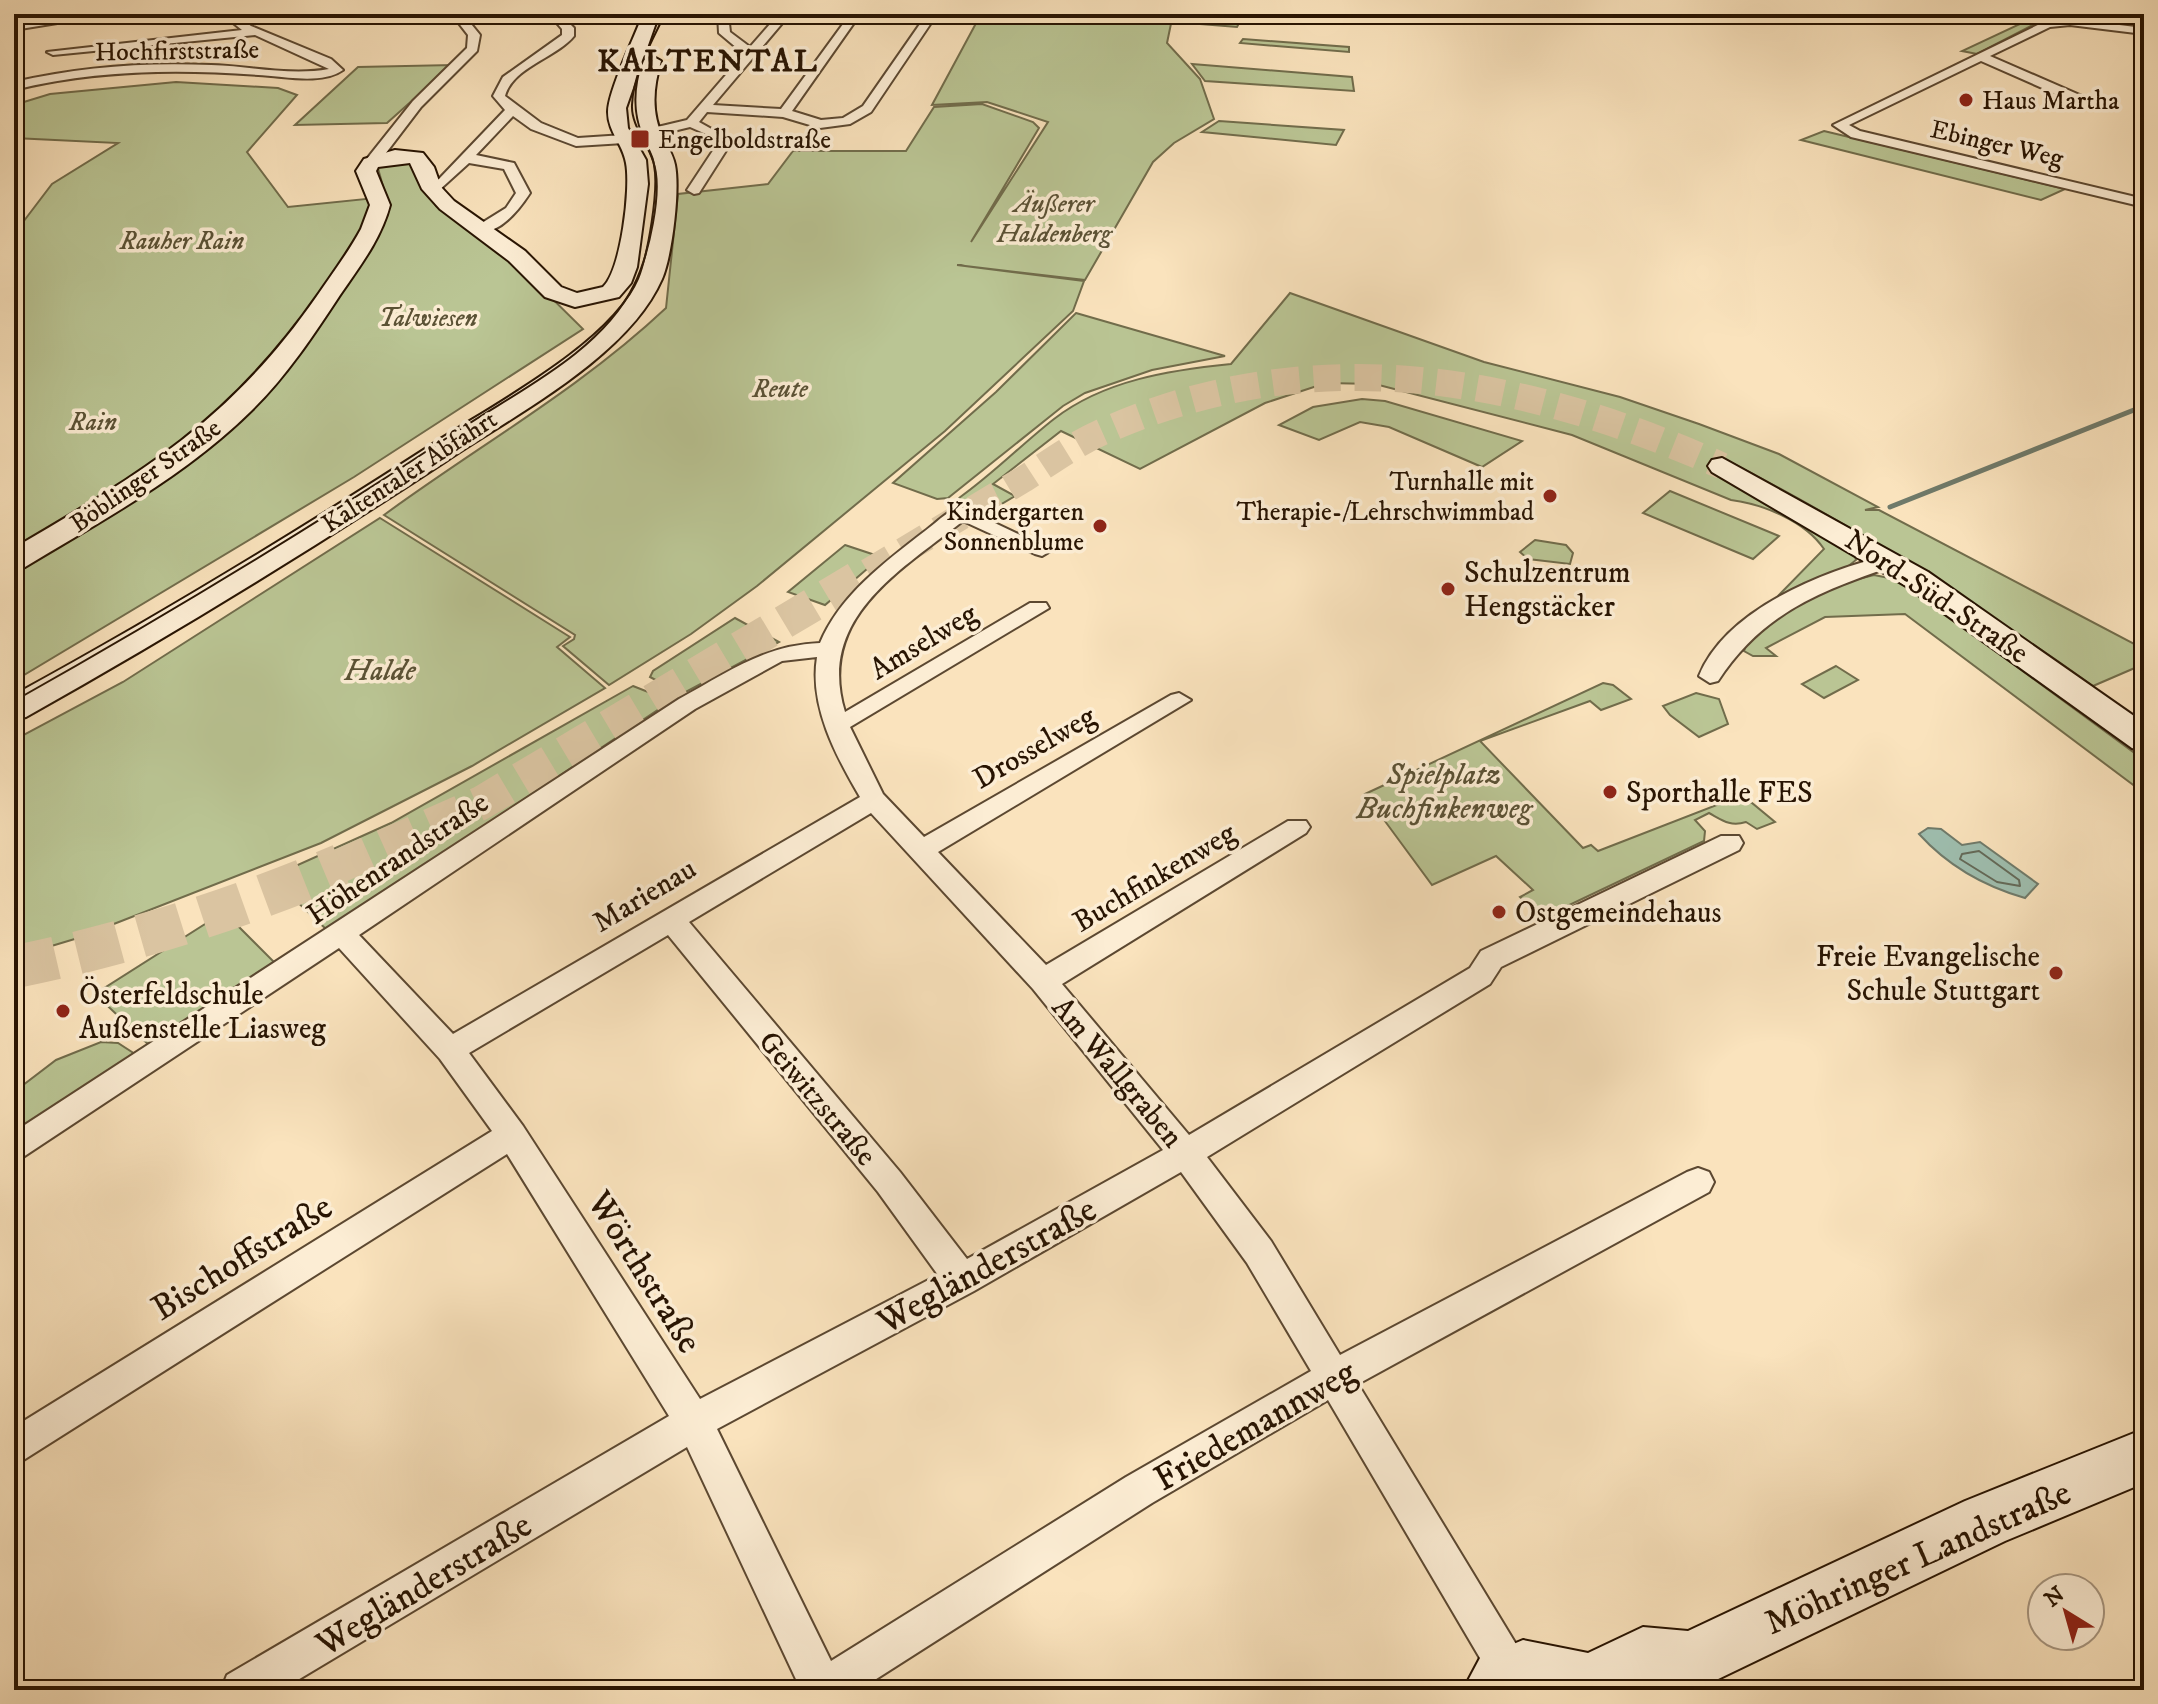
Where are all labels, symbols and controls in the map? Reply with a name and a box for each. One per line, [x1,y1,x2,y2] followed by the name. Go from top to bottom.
[95,34,260,69] street label: Hochfirststraße
[597,42,819,82] district label: KALTENTAL
[1982,85,2119,118] place label: Haus Martha
[1957,91,1975,109] marker: Haus Martha
[1927,113,2067,176] street label: Ebinger Weg
[658,124,831,157] place label: Engelboldstraße
[629,128,651,150] marker: Engelboldstraße
[996,188,1114,251] park label: Äußerer Haldenberg
[119,225,244,258] park label: Rauher Rain
[378,302,478,335] park label: Talwiesen
[751,373,809,406] park label: Reute
[316,403,504,541] street label: Kaltentaler Abfahrt
[68,406,117,439] park label: Rain
[64,412,228,541] street label: Böblinger Straße
[1236,466,1534,529] place label: Turnhalle mit Therapie-/Lehrschwimmbad
[1541,487,1559,505] marker: Turnhalle mit Therapie-/Lehrschwimmbad
[944,496,1084,559] place label: Kindergarten Sonnenblume
[1091,517,1109,535] marker: Kindergarten Sonnenblume
[1837,522,2035,672] street label: Nord-Süd-Straße
[1464,555,1630,626] place label: Schulzentrum Hengstäcker
[1439,580,1457,598] marker: Schulzentrum Hengstäcker
[863,596,985,689] street label: Amselweg
[343,653,416,690] park label: Halde
[967,698,1103,798] street label: Drosselweg
[1356,757,1534,828] park label: Spielplatz Buchfinkenweg
[1626,775,1813,812] place label: Sporthalle FES
[1601,783,1619,801] marker: Sporthalle FES
[300,785,496,934] street label: Höhenrandstraße
[1067,815,1243,941] street label: Buchfinkenweg
[586,851,703,942] street label: Marienau
[1515,895,1721,932] place label: Ostgemeindehaus
[1490,903,1508,921] marker: Ostgemeindehaus
[1816,939,2040,1010] place label: Freie Evangelische Schule Stuttgart
[2047,964,2065,982] marker: Freie Evangelische Schule Stuttgart
[79,976,326,1048] place label: Österfeldschule Außenstelle Liasweg
[1043,990,1191,1156] street label: Am Wallgraben
[54,1002,72,1020] marker: Österfeldschule Außenstelle Liasweg
[750,1024,884,1174] street label: Geiwitzstraße
[576,1182,711,1362] street label: Wörthstraße
[144,1185,341,1331] street label: Bischoffstraße
[869,1187,1105,1345] street label: Wegländerstraße
[1146,1350,1365,1502] street label: Friedemannweg
[1758,1471,2078,1646] street label: Möhringer Landstraße
[307,1503,540,1668] street label: Wegländerstraße
[2026,1572,2106,1652] north arrow
[2040,1581,2070,1613] text: N

